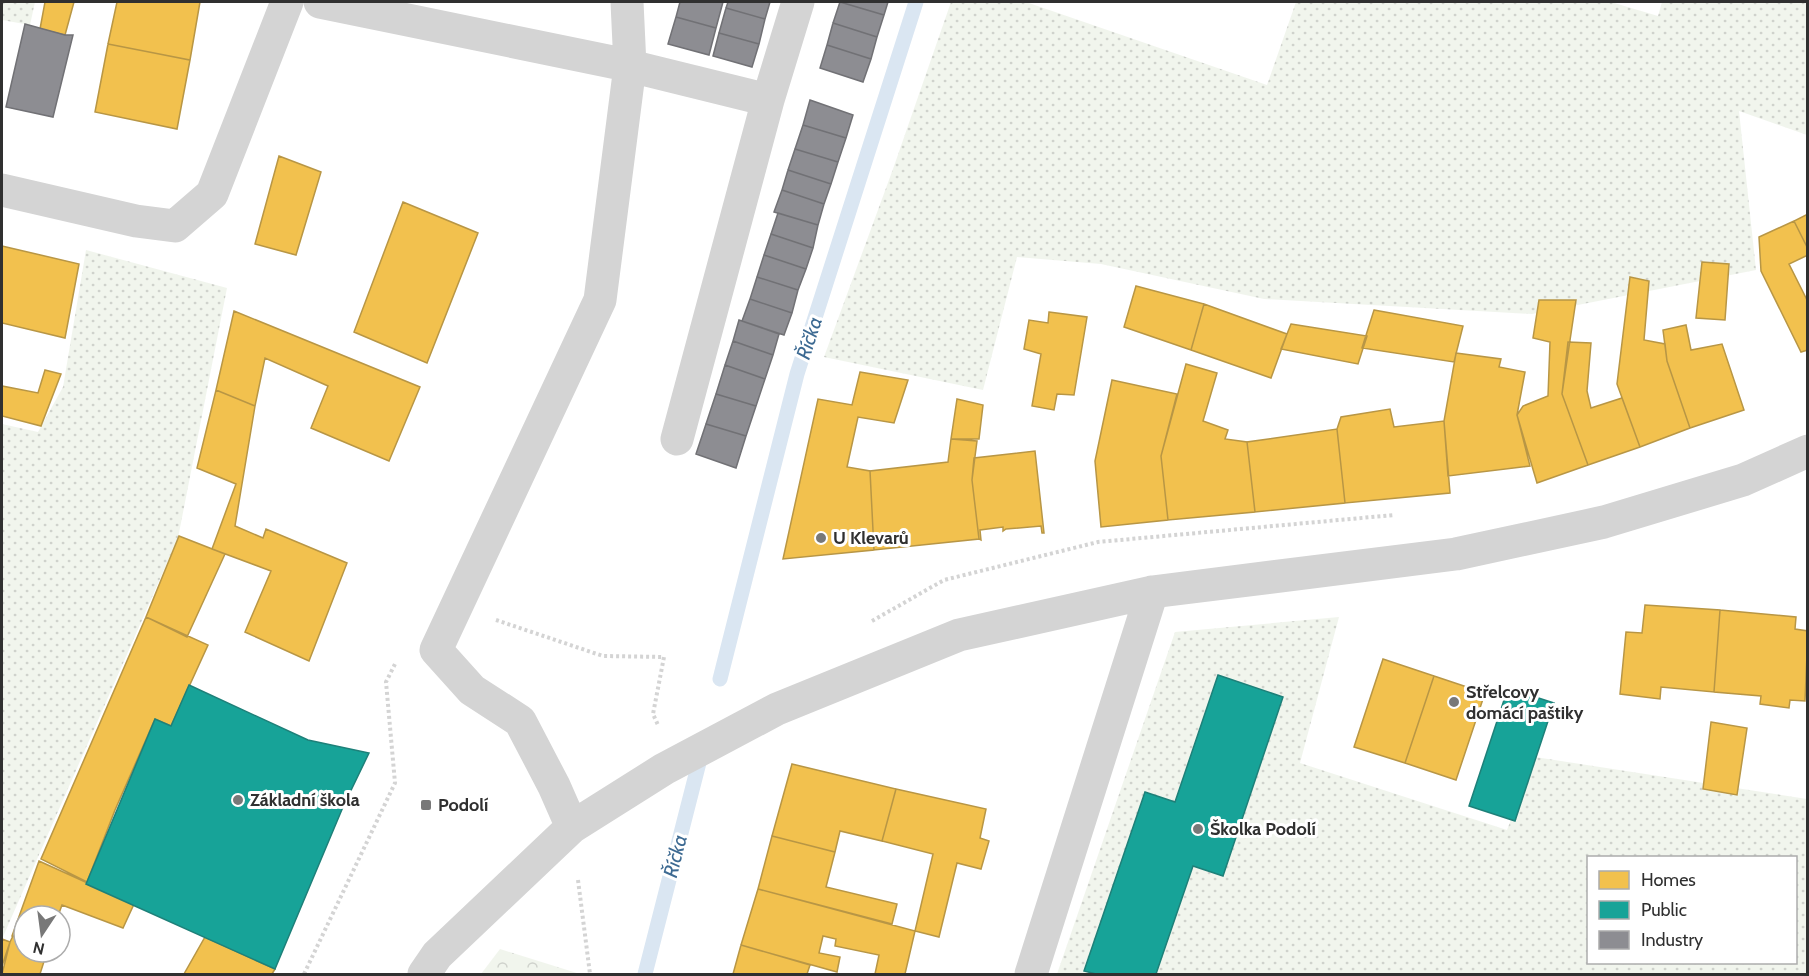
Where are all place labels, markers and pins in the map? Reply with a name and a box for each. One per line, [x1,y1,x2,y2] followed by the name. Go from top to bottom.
[833,527,909,549] place label: U Klevarů
[814,531,828,545] marker: U Klevarů
[1466,681,1584,724] place label: Střelcovy domácí paštiky
[1447,695,1461,709] marker: Střelcovy domácí paštiky
[250,789,360,811] place label: Základní škola
[231,793,245,807] marker: Základní škola
[438,794,488,816] place label: Podolí
[419,798,433,812] marker: Podolí
[1210,818,1316,840] place label: Školka Podolí
[1191,822,1205,836] marker: Školka Podolí

